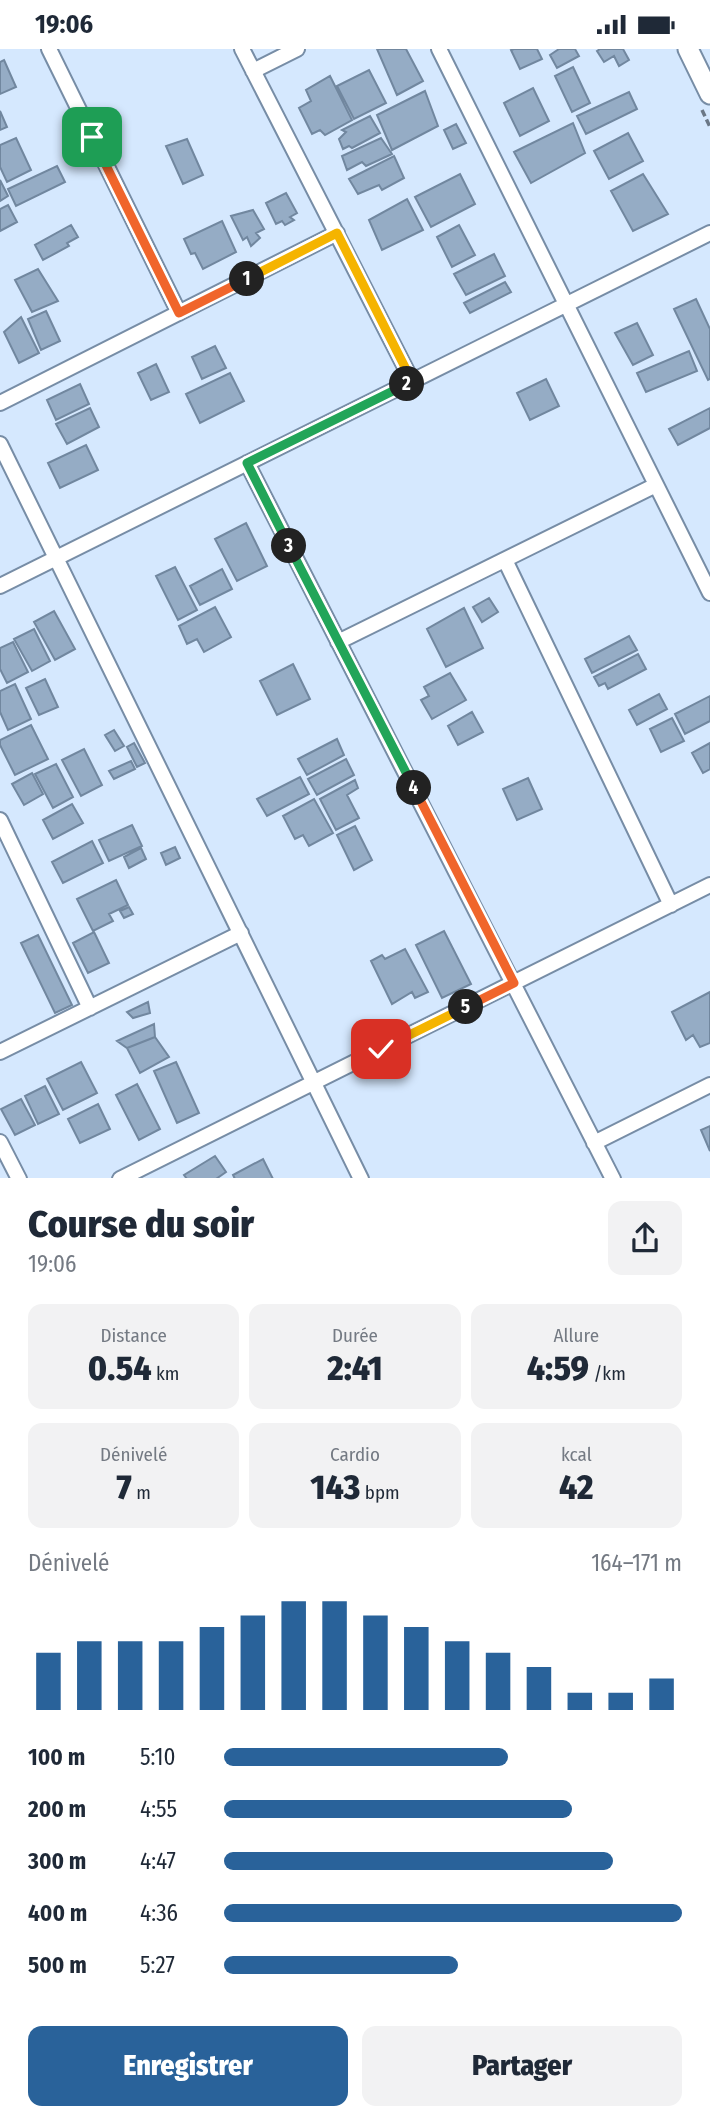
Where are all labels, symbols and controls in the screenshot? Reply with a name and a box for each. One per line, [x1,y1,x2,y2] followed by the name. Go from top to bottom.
[35,9,93,40] text: 19:06
[62,107,122,167] pin
[73,118,111,156] icon: arrive
[230,261,264,296] pin: 1
[242,267,251,290] text: 1
[390,367,424,401] pin: 2
[402,372,411,395] text: 2
[272,529,306,563] pin: 3
[284,534,293,557] text: 3
[396,771,432,805] pin: 4
[409,776,418,799] text: 4
[448,989,484,1025] pin: 5
[461,995,470,1018] text: 5
[351,1019,411,1079] pin
[362,1030,400,1068] icon: check
[28,1201,254,1247] text: Course du soir
[608,1201,682,1275] button: share
[28,1250,76,1278] text: 19:06
[100,1324,167,1347] text: Distance
[332,1324,378,1347] text: Durée
[554,1324,599,1347] text: Allure
[88,1347,152,1389] text: 0.54
[327,1347,383,1389] text: 2:41
[527,1347,589,1389] text: 4:59
[152,1362,179,1385] text: km
[589,1362,626,1385] text: /km
[100,1443,167,1466] text: Dénivelé
[330,1443,380,1466] text: Cardio
[561,1443,592,1466] text: kcal
[117,1466,132,1508] text: 7
[310,1466,360,1508] text: 143
[559,1466,594,1508] text: 42
[132,1481,151,1504] text: m
[360,1481,400,1504] text: bpm
[28,1549,109,1577] text: Dénivelé
[591,1549,682,1577] text: 164–171 m
[28,1743,85,1771] text: 100 m
[140,1743,175,1771] text: 5:10
[28,1795,86,1823] text: 200 m
[140,1795,177,1823] text: 4:55
[28,1847,86,1875] text: 300 m
[140,1847,176,1875] text: 4:47
[28,1899,87,1927] text: 400 m
[140,1899,178,1927] text: 4:36
[28,1951,87,1979] text: 500 m
[140,1951,175,1979] text: 5:27
[28,2026,348,2106] button: Enregistrer
[362,2026,682,2106] button: Partager

